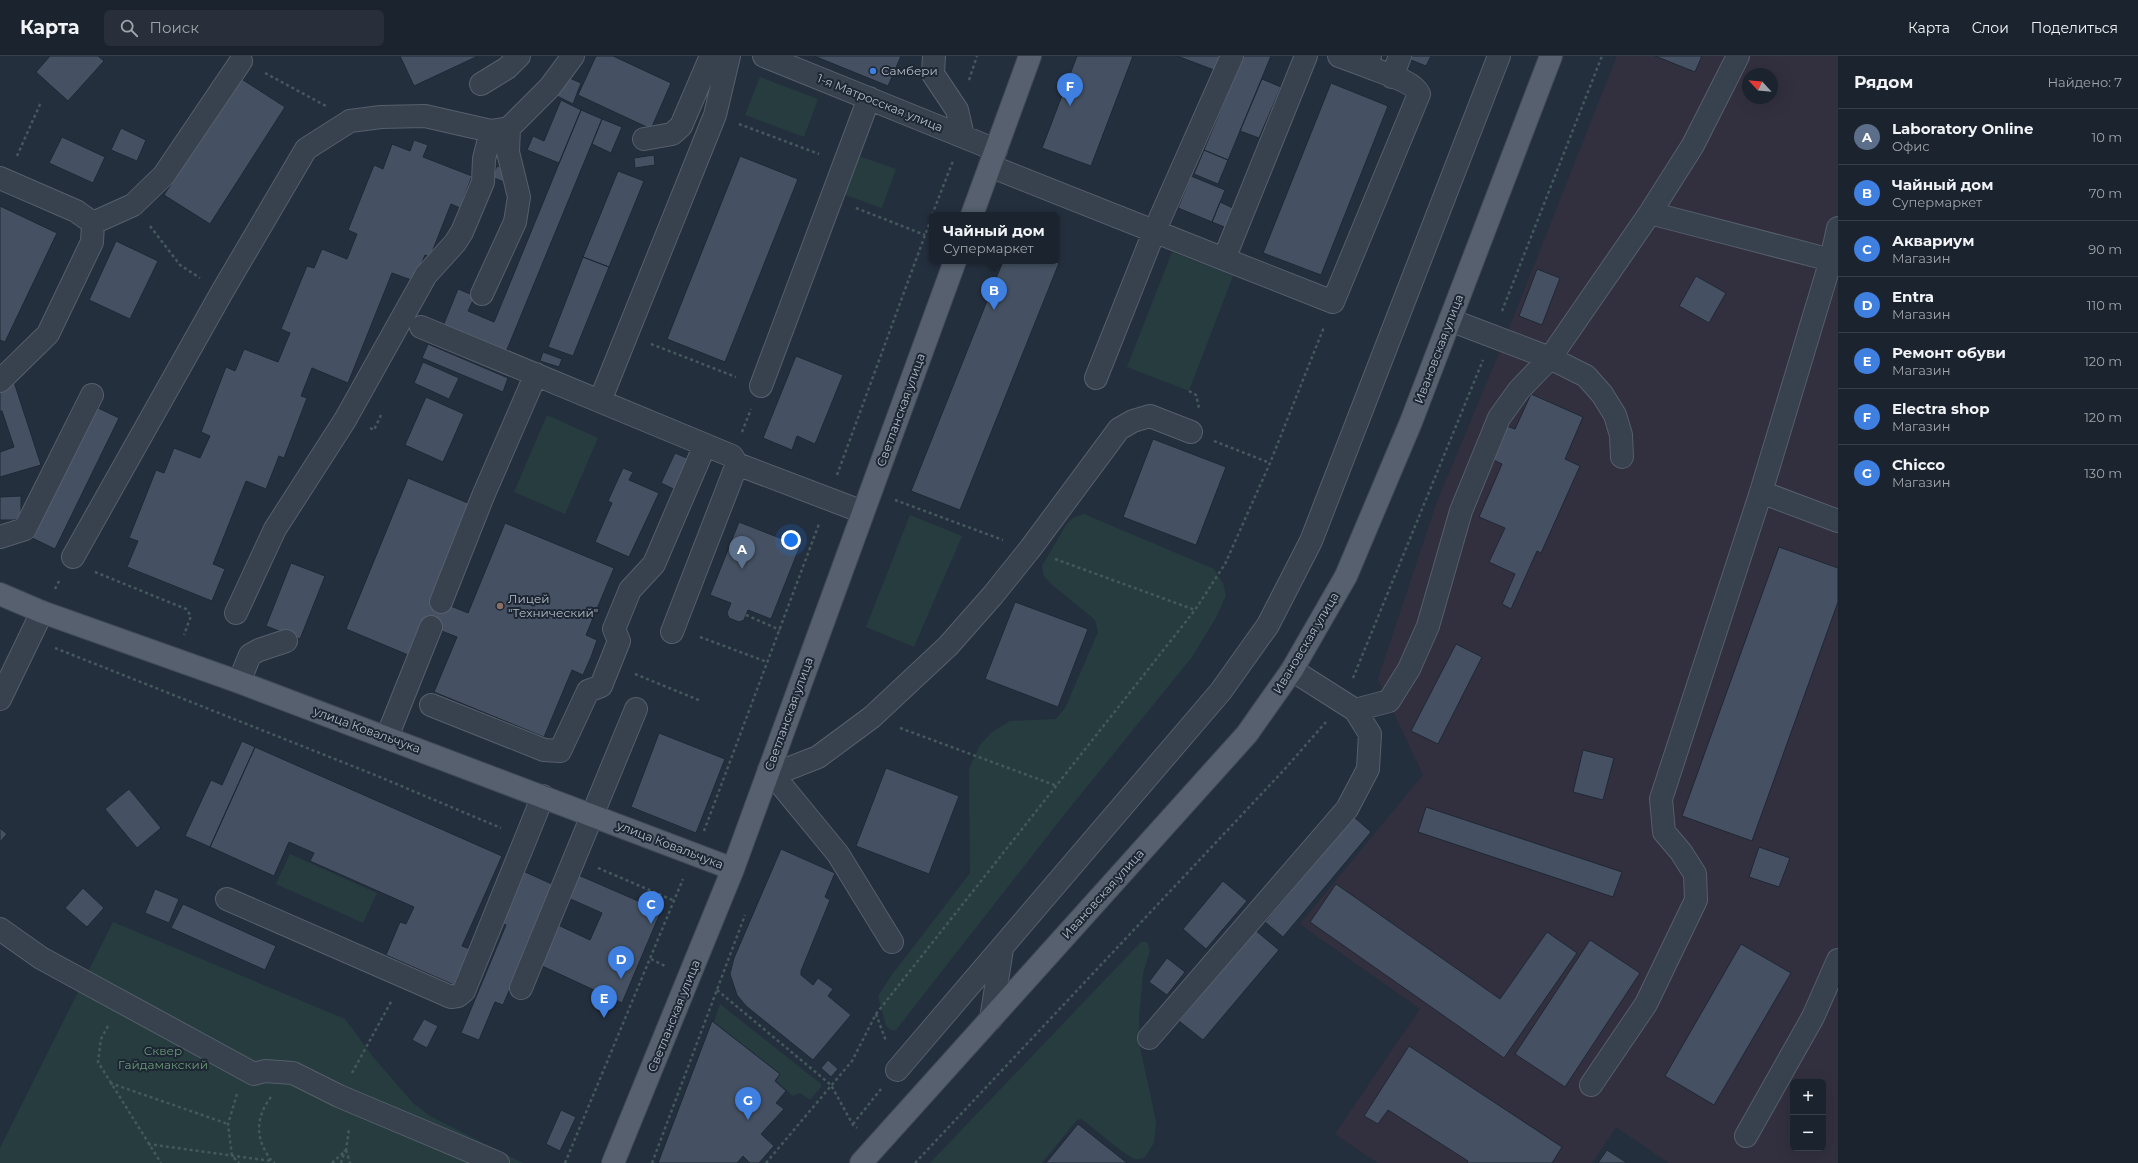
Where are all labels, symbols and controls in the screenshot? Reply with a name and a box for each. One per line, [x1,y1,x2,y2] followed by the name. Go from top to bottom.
[104,10,384,46] search box
[20,16,80,39] text: Карта
[118,17,140,39] icon: search
[150,18,199,37] text: Поиск
[1908,19,1950,37] text: Карта
[1972,19,2009,37] text: Слои
[2031,19,2118,37] text: Поделиться
[881,63,938,78] place label: Самбери
[868,66,878,76] marker: Самбери
[1742,68,1778,104] north arrow
[815,70,945,135] street label: 1-я Матросская улица
[1854,72,1913,92] text: Рядом
[1057,73,1083,106] pin: F
[2047,74,2122,90] text: Найдено: 7
[1892,119,2033,138] text: Laboratory Online
[1862,129,1872,145] text: A
[2092,129,2122,145] text: 10 m
[1892,138,1930,154] text: Офис
[1892,175,1993,194] text: Чайный дом
[1862,185,1872,201] text: B
[2089,185,2122,201] text: 70 m
[1892,194,1982,210] text: Супермаркет
[929,212,1059,264] popup
[943,221,1045,240] text: Чайный дом
[1892,231,1975,250] text: Аквариум
[943,240,1034,256] text: Супермаркет
[1862,241,1872,257] text: C
[2088,241,2122,257] text: 90 m
[1892,250,1951,266] text: Магазин
[981,277,1007,310] pin: B
[1892,287,1934,306] text: Entra
[1411,292,1466,406] street label: Ивановская улица
[1862,297,1872,313] text: D
[2087,297,2122,313] text: 110 m
[1892,306,1951,322] text: Магазин
[1892,343,2006,362] text: Ремонт обуви
[873,351,928,469] street label: Светланская улица
[1863,353,1871,369] text: E
[2084,353,2122,369] text: 120 m
[1892,362,1951,378] text: Магазин
[1892,399,1990,418] text: Electra shop
[1863,409,1871,425] text: F
[2084,409,2122,425] text: 120 m
[1892,418,1951,434] text: Магазин
[1892,455,1945,474] text: Chicco
[1862,465,1872,481] text: G
[2084,465,2122,481] text: 130 m
[1892,474,1951,490] text: Магазин
[781,530,801,550] your location
[729,536,755,569] pin: A
[1269,589,1342,696] street label: Ивановская улица
[508,591,598,620] place label: Лицей "Технический"
[495,601,505,611] marker: Лицей "Технический"
[761,655,816,773] street label: Светланская улица
[311,703,423,756] street label: улица Ковальчука
[614,817,725,872] street label: улица Ковальчука
[1058,846,1147,942] street label: Ивановская улица
[638,891,664,924] pin: C
[608,946,634,979] pin: D
[644,958,703,1074] street label: Светланская улица
[591,985,617,1018] pin: E
[118,1043,208,1072] park label: Сквер Гайдамакский
[1790,1079,1826,1151] map controls
[1790,1079,1826,1115] button: +
[735,1087,761,1120] pin: G
[1790,1115,1826,1151] button: −

